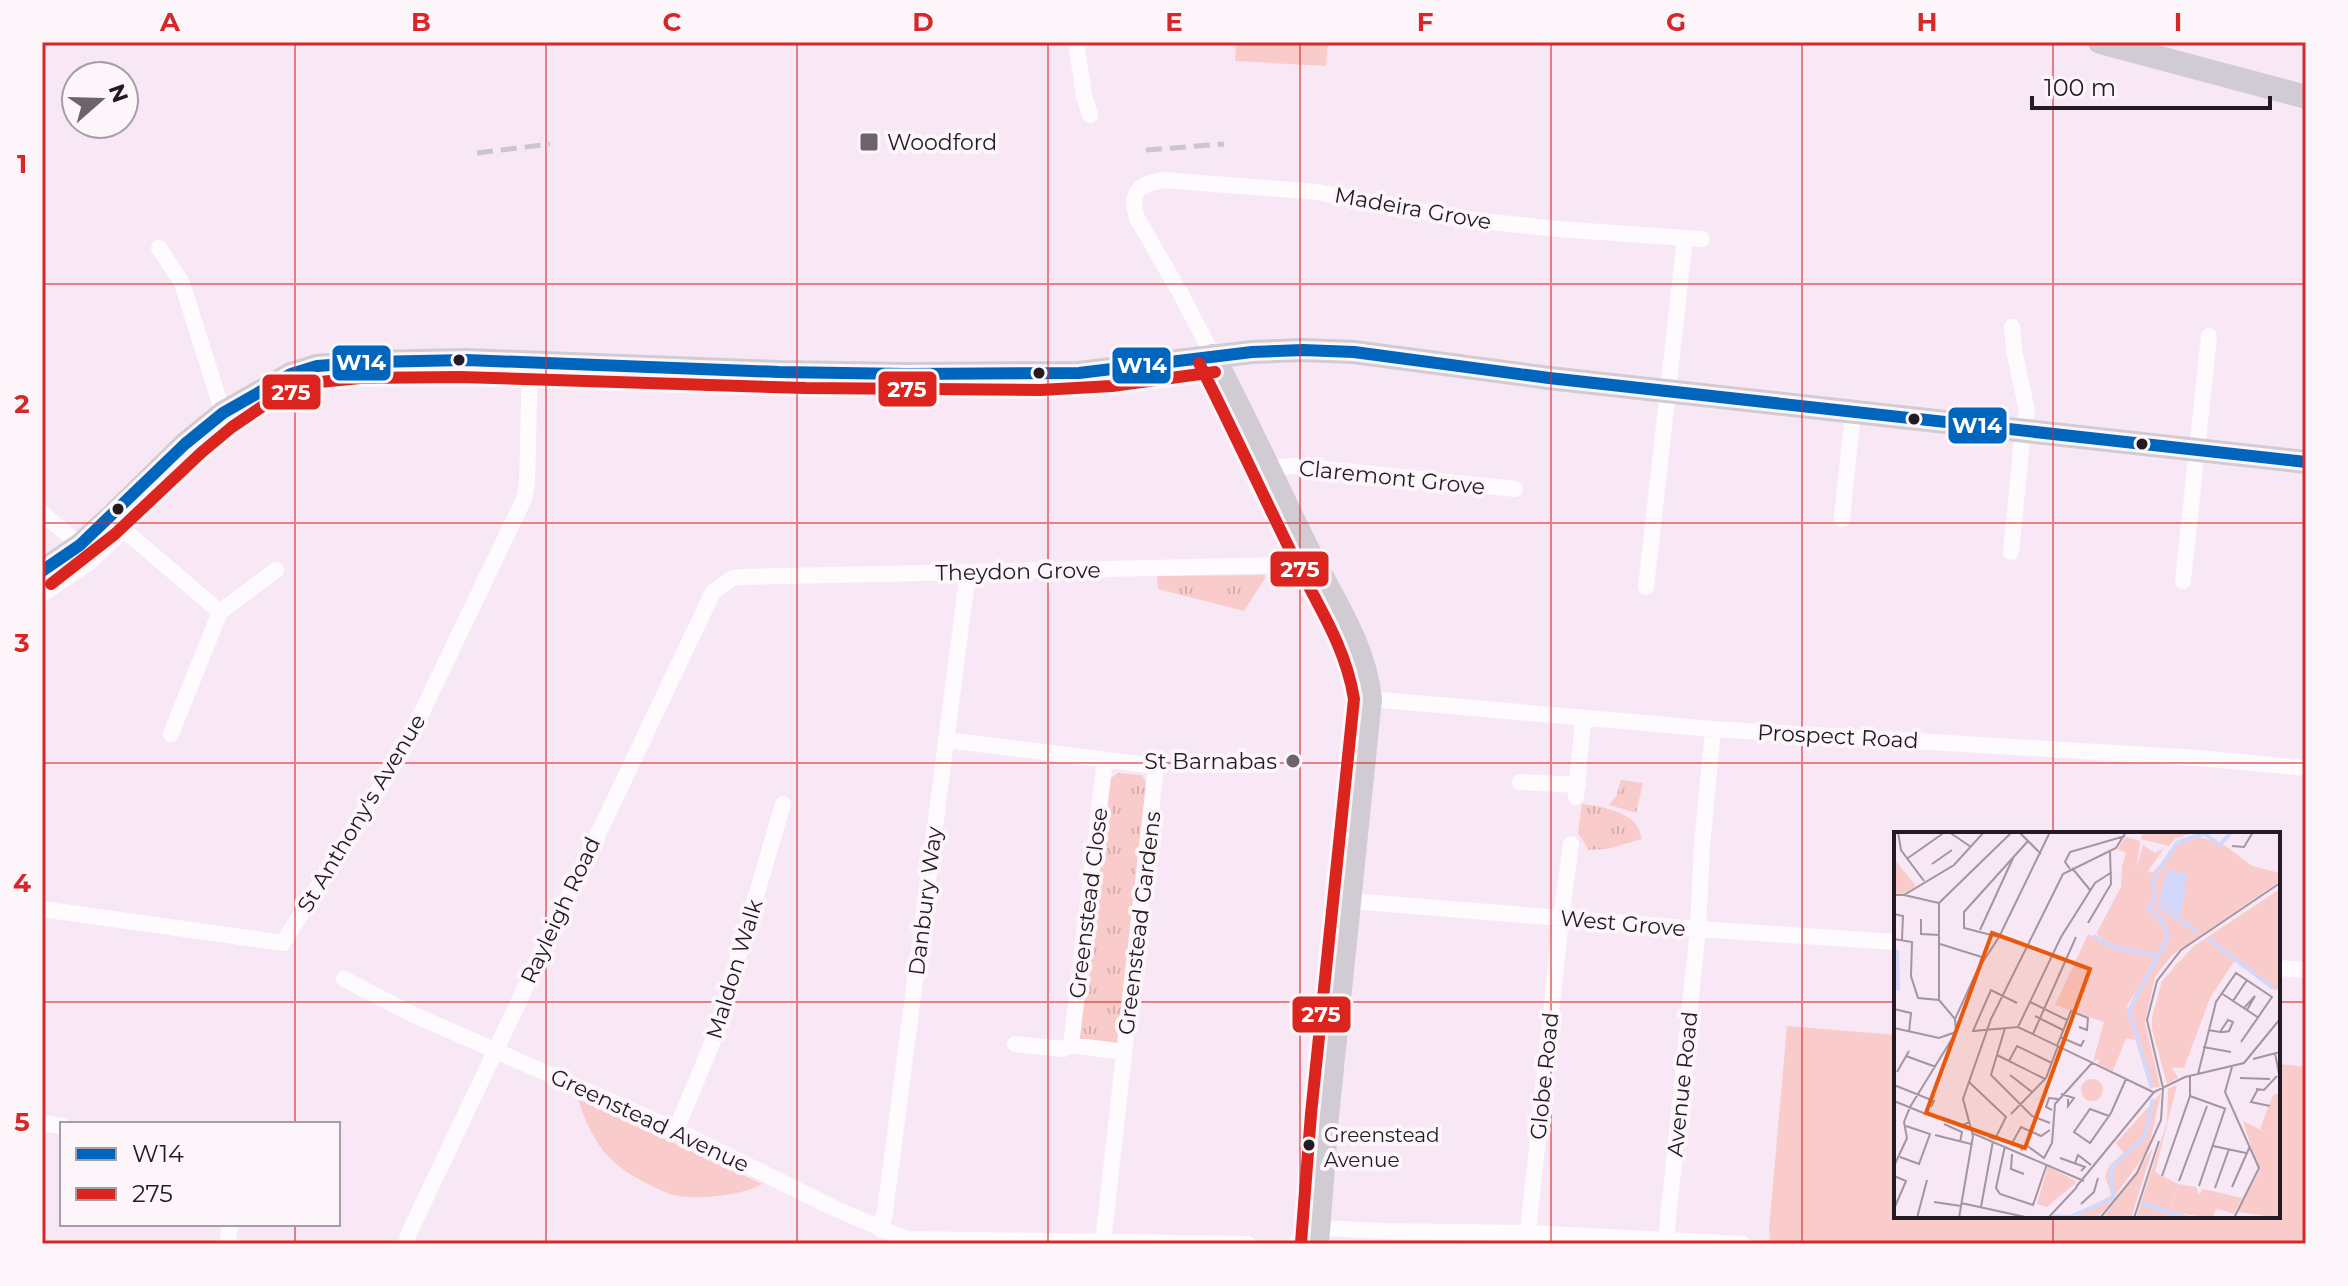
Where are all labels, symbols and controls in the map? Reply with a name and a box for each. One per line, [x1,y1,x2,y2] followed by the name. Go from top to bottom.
[159,6,181,38] text: A
[411,6,431,38] text: B
[663,6,682,38] text: C
[912,6,934,38] text: D
[1165,6,1183,38] text: E
[1417,6,1433,38] text: F
[1666,6,1686,38] text: G
[1916,6,1938,38] text: H
[2174,6,2182,38] text: I
[60,60,140,140] north arrow
[2032,60,2270,110] scale bar
[2044,73,2116,102] text: 100 m
[103,80,134,106] text: N
[887,129,997,156] place label: Woodford
[858,131,880,153] marker: Woodford
[17,148,27,180] text: 1
[1332,181,1493,236] street label: Madeira Grove
[331,344,392,382] line badge: W14
[1111,346,1172,385] line badge: W14
[336,349,386,376] text: W14
[451,352,467,368] unlabelled marker
[1117,352,1167,379] text: W14
[1031,365,1047,381] unlabelled marker
[877,370,938,408] line badge: 275
[261,373,322,411] line badge: 275
[887,376,927,403] text: 275
[271,379,311,406] text: 275
[14,388,30,420] text: 2
[1947,406,2008,445] line badge: W14
[1906,411,1922,427] unlabelled marker
[1952,412,2002,439] text: W14
[2134,436,2150,452] unlabelled marker
[1298,454,1486,501] street label: Claremont Grove
[110,501,126,517] unlabelled marker
[1269,550,1330,588] line badge: 275
[1280,556,1320,583] text: 275
[935,557,1101,586] street label: Theydon Grove
[13,627,30,659] text: 3
[291,709,431,917] street label: St Anthony's Avenue
[1757,719,1919,754] street label: Prospect Road
[1144,748,1277,775] place label: St Barnabas
[1284,752,1302,770] marker: St Barnabas
[1063,806,1114,1000] street label: Greenstead Close
[1112,809,1167,1036] street label: Greenstead Gardens
[903,825,948,977] street label: Danbury Way
[1894,832,2280,1218] inset map
[515,833,606,988] street label: Rayleigh Road
[13,867,31,899] text: 4
[700,895,769,1042] street label: Maldon Walk
[1559,905,1687,942] street label: West Grove
[1291,995,1352,1034] line badge: 275
[1301,1001,1341,1028] text: 275
[1661,1010,1704,1158] street label: Avenue Road
[1524,1011,1565,1141] street label: Globe Road
[546,1063,753,1178] street label: Greenstead Avenue
[14,1106,30,1138] text: 5
[60,1122,340,1226] legend
[1324,1123,1440,1172] place label: Greenstead Avenue
[1301,1137,1317,1153] marker: Greenstead Avenue
[132,1139,184,1168] text: W14
[132,1179,173,1208] text: 275

